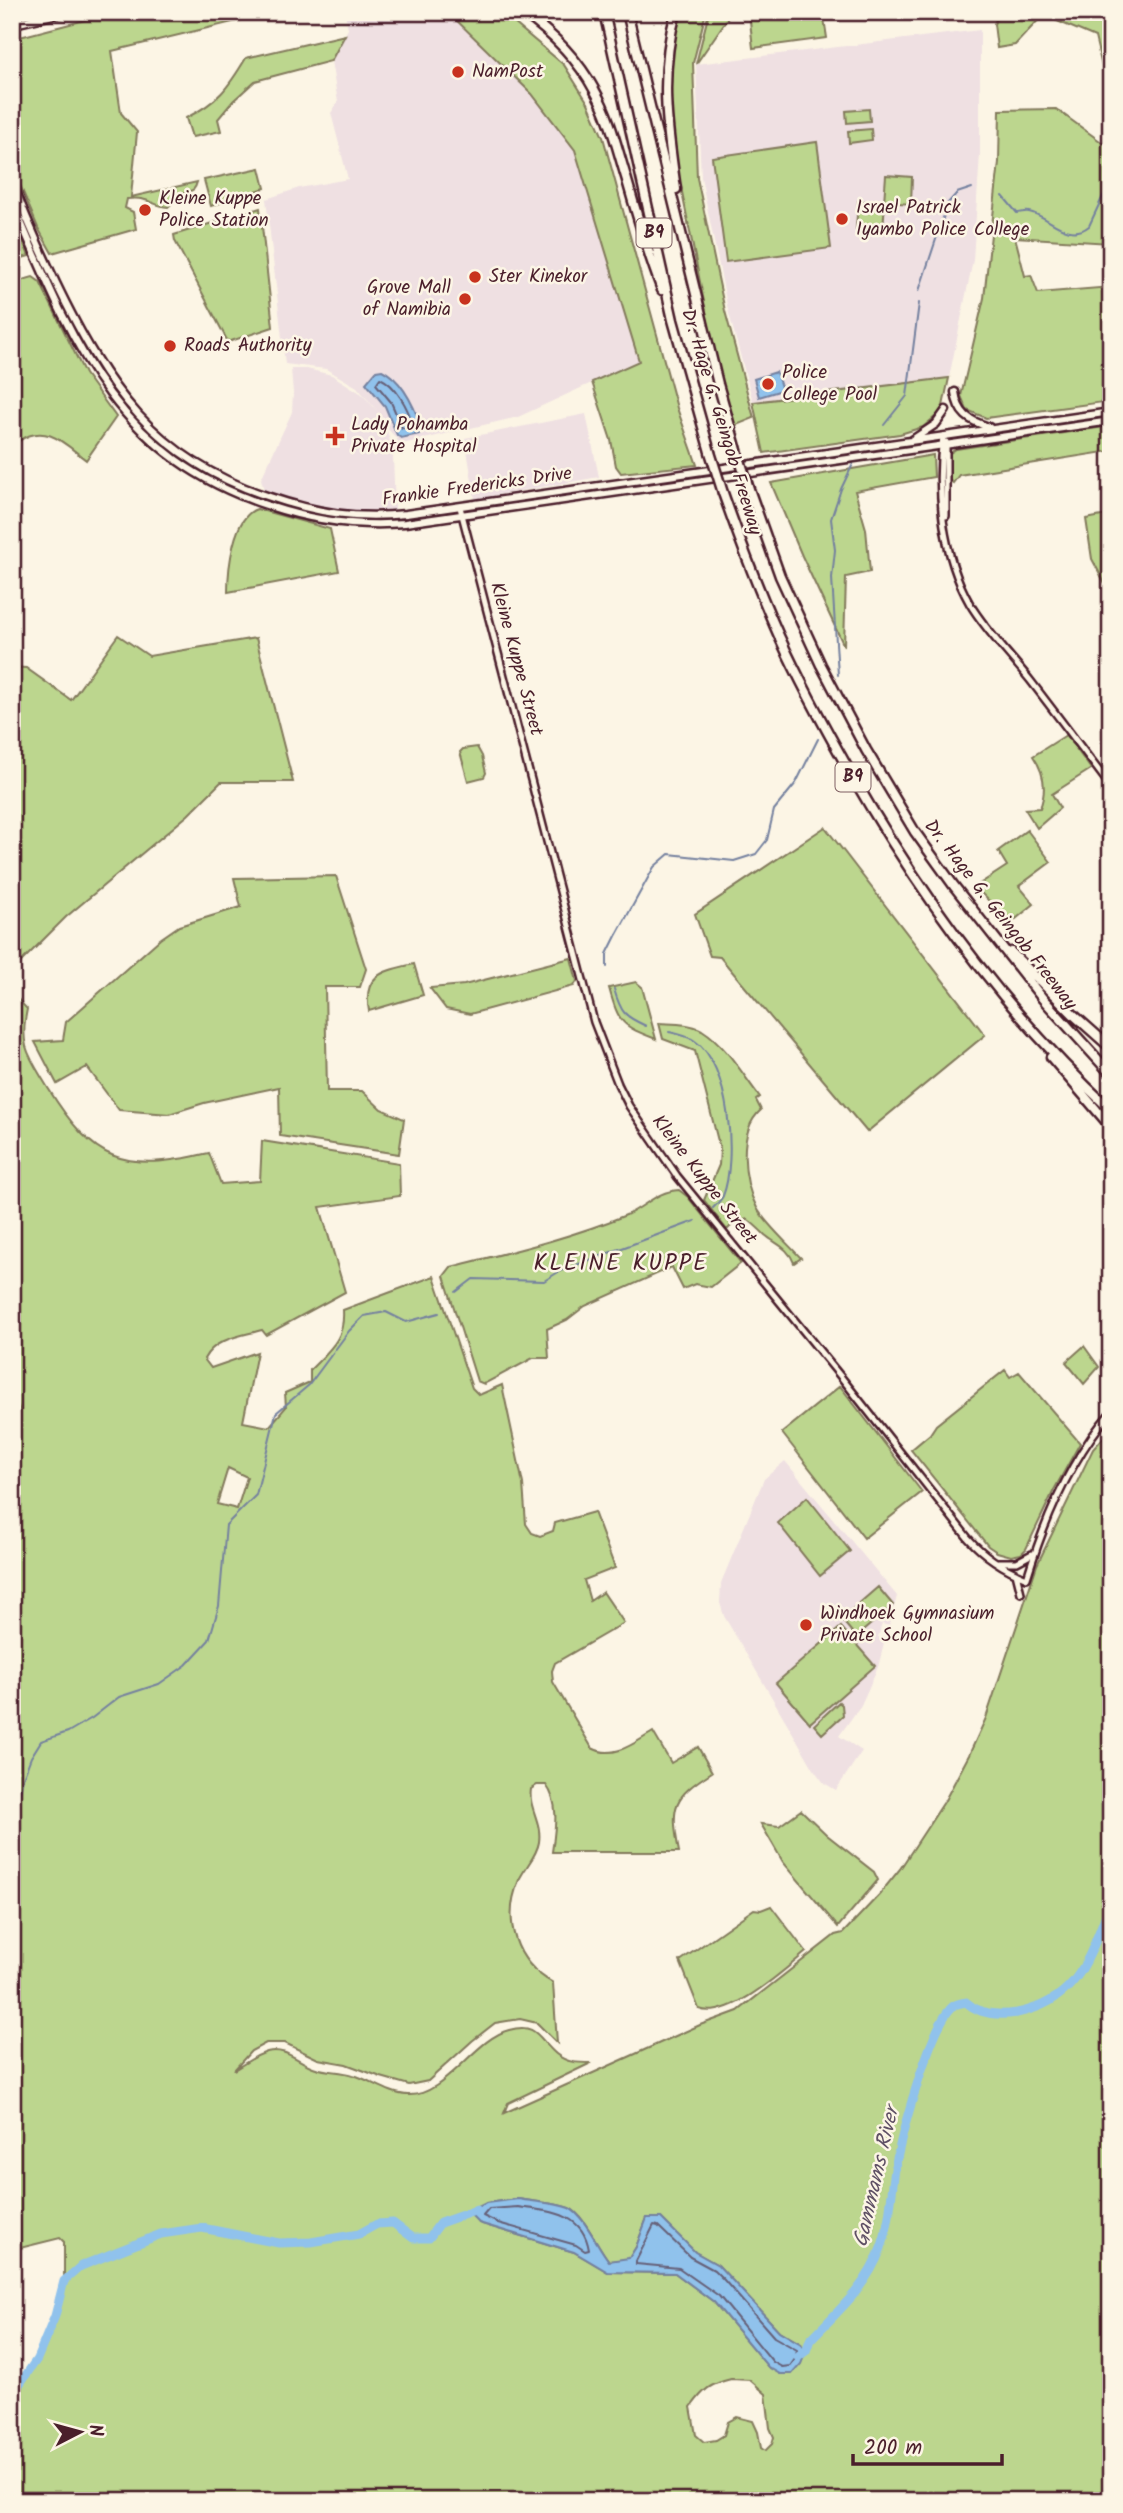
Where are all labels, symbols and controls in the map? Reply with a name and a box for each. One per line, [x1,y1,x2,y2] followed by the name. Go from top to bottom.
[472,57,544,87] place label: NamPost
[450,64,466,80] marker: NamPost
[159,184,269,236] place label: Kleine Kuppe Police Station
[856,193,1030,245] place label: Israel Patrick Iyambo Police College
[137,202,153,218] marker: Kleine Kuppe Police Station
[834,211,850,227] marker: Israel Patrick Iyambo Police College
[636,218,672,247] road number: B9
[489,262,589,292] place label: Ster Kinekor
[467,269,483,285] marker: Ster Kinekor
[363,273,451,325] place label: Grove Mall of Namibia
[457,291,473,307] marker: Grove Mall of Namibia
[672,305,770,540] street label: Dr. Hage G. Geingob Freeway
[184,331,313,361] place label: Roads Authority
[162,338,178,354] marker: Roads Authority
[782,358,878,410] place label: Police College Pool
[760,376,776,392] marker: Police College Pool
[351,410,477,462] place label: Lady Pohamba Private Hospital
[325,426,345,446] marker: Lady Pohamba Private Hospital
[380,459,574,515] street label: Frankie Fredericks Drive
[481,579,551,740] street label: Kleine Kuppe Street
[836,762,870,792] road number: B9
[916,813,1085,1018] street label: Dr. Hage G. Geingob Freeway
[643,1108,765,1252] street label: Kleine Kuppe Street
[534,1246,708,1282] district label: KLEINE KUPPE
[820,1599,994,1651] place label: Windhoek Gymnasium Private School
[798,1617,814,1633] marker: Windhoek Gymnasium Private School
[845,2100,910,2250] water label: Gammams River
[46,2398,116,2468] north arrow
[853,2422,1002,2466] scale bar
[79,2423,110,2438] text: N
[864,2432,922,2465] text: 200 m

